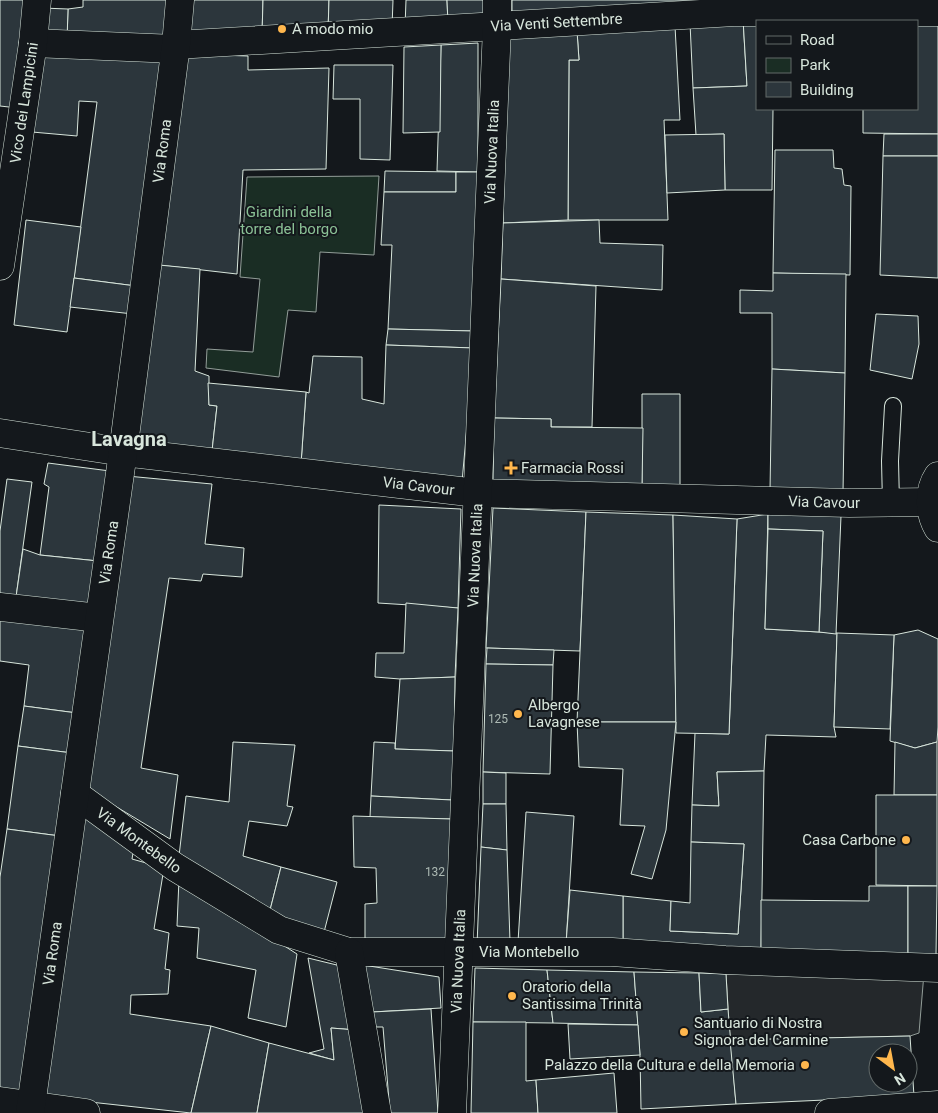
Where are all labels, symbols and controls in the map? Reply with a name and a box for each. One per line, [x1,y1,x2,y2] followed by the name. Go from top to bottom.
[490,10,623,35] street label: Via Venti Settembre
[292,20,373,38] place label: A modo mio
[756,20,918,110] legend
[276,23,288,35] marker: A modo mio
[800,31,834,49] text: Road
[6,41,42,165] street label: Vico dei Lampicini
[800,56,831,74] text: Park
[800,81,854,99] text: Building
[481,99,503,204] street label: Via Nuova Italia
[149,118,175,184] street label: Via Roma
[240,203,338,238] park label: Giardini della torre del borgo
[91,427,167,451] district label: Lavagna
[521,459,624,477] place label: Farmacia Rossi
[505,462,517,474] marker: Farmacia Rossi
[382,473,455,499] street label: Via Cavour
[788,492,860,512] street label: Via Cavour
[464,503,486,608] street label: Via Nuova Italia
[95,519,122,586] street label: Via Roma
[528,696,600,731] place label: Albergo Lavagnese
[512,708,524,720] marker: Albergo Lavagnese
[488,712,508,726] house number: 125
[93,804,184,877] street label: Via Montebello
[802,831,896,849] place label: Casa Carbone
[900,834,912,846] marker: Casa Carbone
[425,865,445,879] house number: 132
[447,909,469,1014] street label: Via Nuova Italia
[39,920,66,987] street label: Via Roma
[479,943,579,961] street label: Via Montebello
[522,978,642,1013] place label: Oratorio della Santissima Trinità
[506,990,518,1002] marker: Oratorio della Santissima Trinità
[694,1014,828,1049] place label: Santuario di Nostra Signora del Carmine
[678,1026,690,1038] marker: Santuario di Nostra Signora del Carmine
[868,1043,918,1093] north arrow
[545,1056,795,1074] place label: Palazzo della Cultura e della Memoria
[799,1059,811,1071] marker: Palazzo della Cultura e della Memoria
[891,1070,908,1088] text: N

